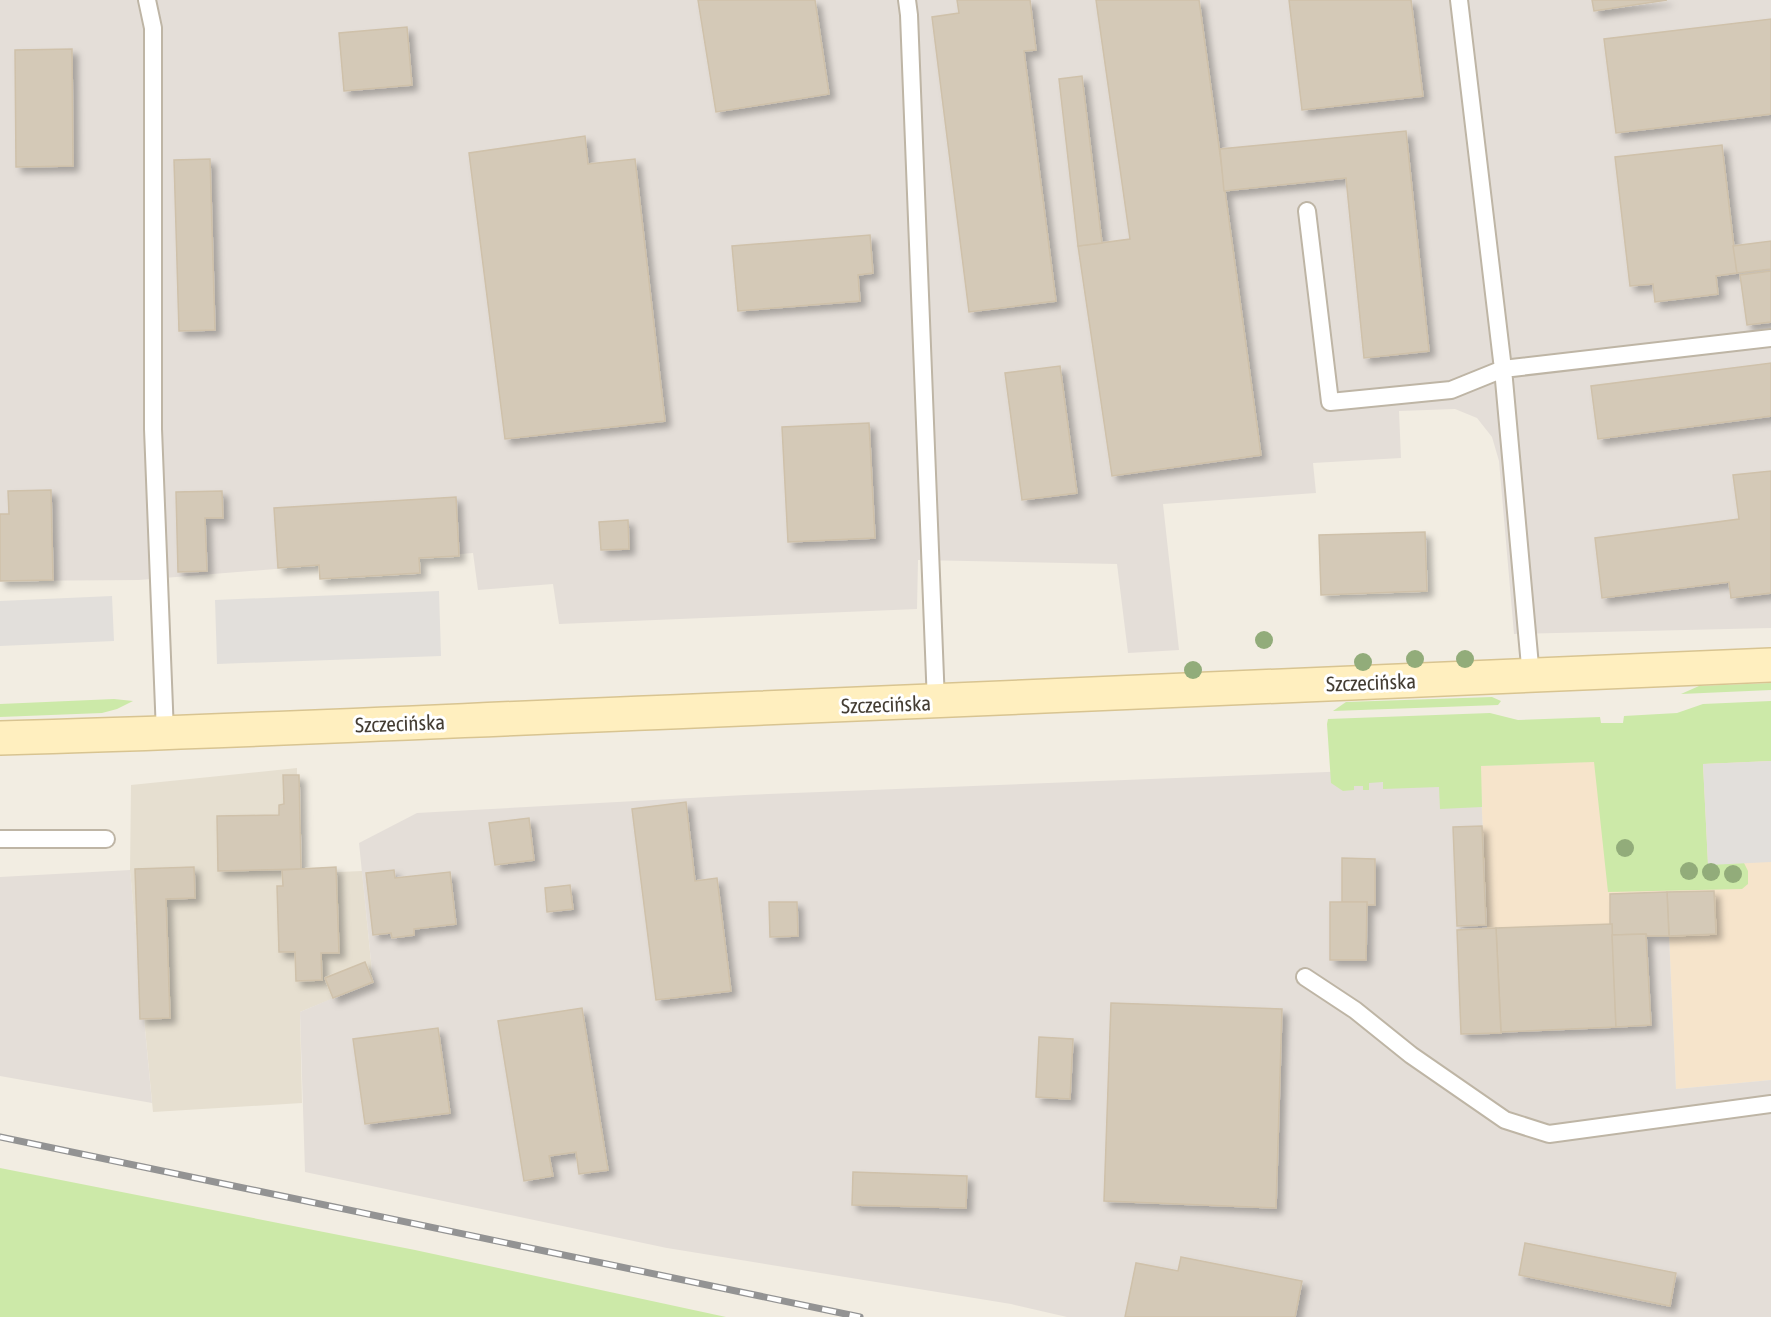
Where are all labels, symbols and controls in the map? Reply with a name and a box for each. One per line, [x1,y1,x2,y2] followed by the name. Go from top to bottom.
[1326,668,1416,696] street label: Szczecińska
[841,690,931,718] street label: Szczecińska
[355,709,445,737] street label: Szczecińska

